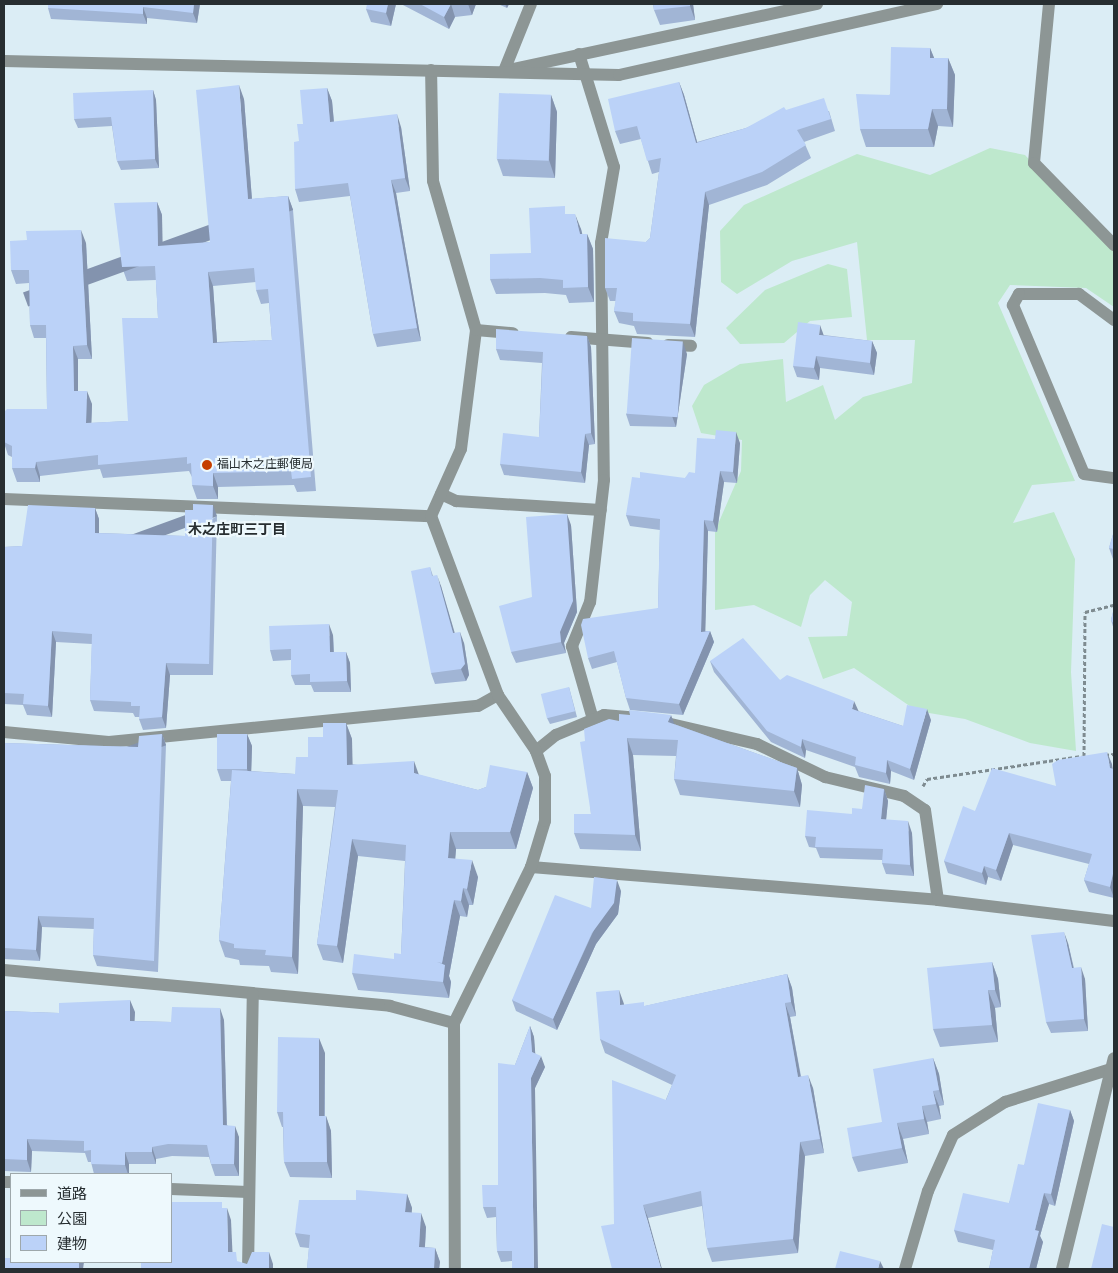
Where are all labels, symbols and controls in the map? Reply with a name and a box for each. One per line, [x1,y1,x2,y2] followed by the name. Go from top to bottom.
[217,458,313,472] place label: 福山木之庄郵便局
[201,459,213,471] marker: 福山木之庄郵便局
[188,521,286,537] district label: 木之庄町三丁目
[10,1173,172,1263] legend
[57,1185,87,1203] text: 道路
[57,1210,87,1228] text: 公園
[57,1235,87,1253] text: 建物

